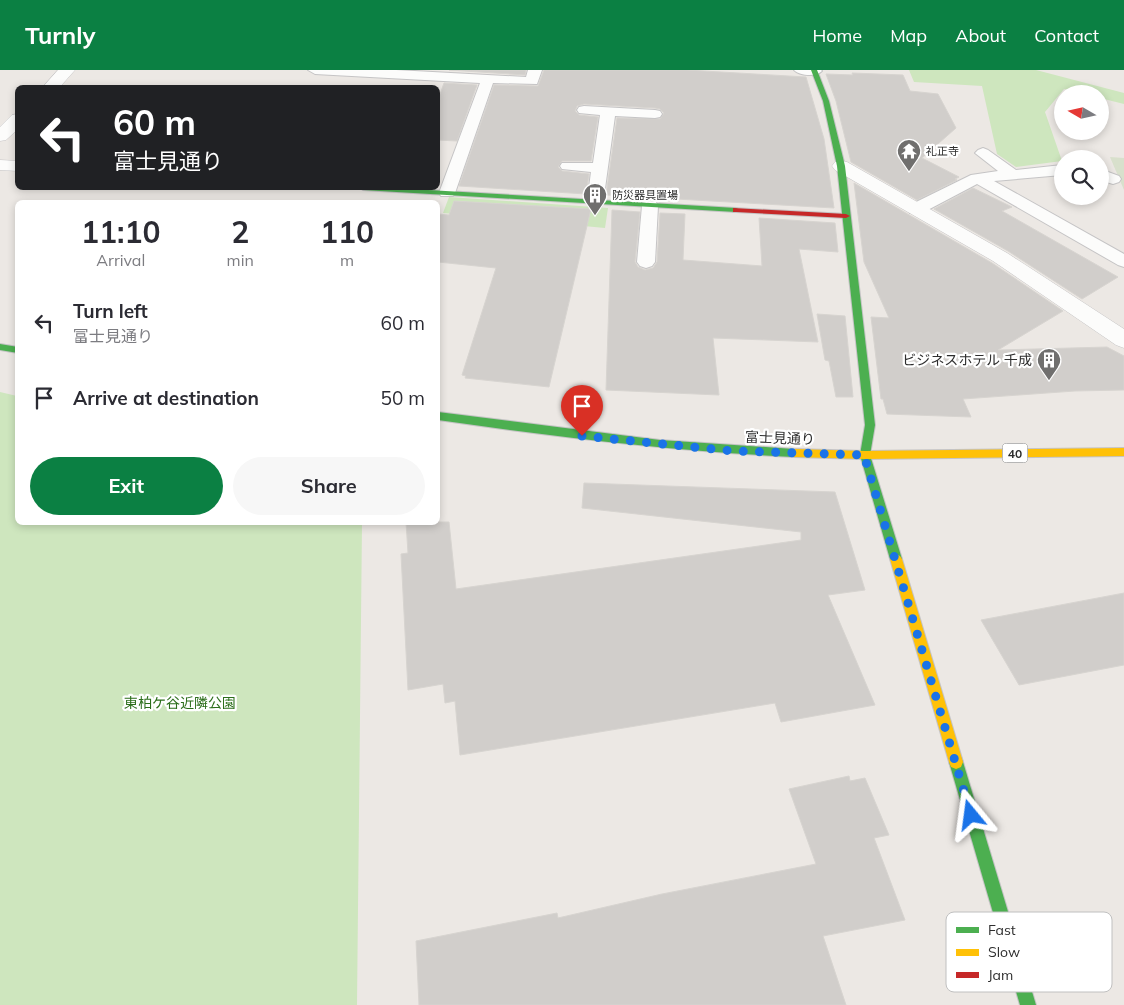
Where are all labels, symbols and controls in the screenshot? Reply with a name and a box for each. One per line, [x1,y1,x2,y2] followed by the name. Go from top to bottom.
[25,20,96,50] text: Turnly
[812,24,862,47] text: Home
[890,24,927,47] text: Map
[955,24,1006,47] text: About
[1034,24,1099,47] text: Contact
[1054,85,1109,140] north arrow
[1054,85,1109,205] map controls
[113,100,196,144] text: 60 m
[30,105,95,170] icon: left
[896,138,922,172] temple icon: 礼正寺
[926,144,959,158] place label: 礼正寺
[113,147,223,175] text: 富士見通り
[1054,150,1109,205] button: search
[582,182,608,216] building icon: 防災器具置場
[612,188,678,202] place label: 防災器具置場
[81,213,161,251] text: 11:10
[231,213,249,251] text: 2
[320,213,374,251] text: 110
[96,250,145,270] text: Arrival
[227,250,254,270] text: min
[340,250,354,270] text: m
[73,299,148,323] text: Turn left
[30,309,58,337] icon: left
[381,311,425,335] text: 60 m
[73,326,153,346] text: 富士見通り
[1036,347,1062,381] building icon: ビジネスホテル 千成
[902,351,1032,369] place label: ビジネスホテル 千成
[30,384,58,412] icon: arrive
[561,385,603,436] pin
[73,386,259,410] text: Arrive at destination
[381,386,425,410] text: 50 m
[568,392,596,420] icon: arrive
[745,428,815,448] street label: 富士見通り
[1002,443,1028,462] road number: 40
[30,457,223,515] button: Exit
[233,457,425,515] button: Share
[124,694,236,712] park label: 東柏ケ谷近隣公園
[944,788,996,840] position arrow
[946,912,1112,992] legend
[988,921,1016,939] text: Fast
[988,943,1020,961] text: Slow
[988,966,1013,984] text: Jam

